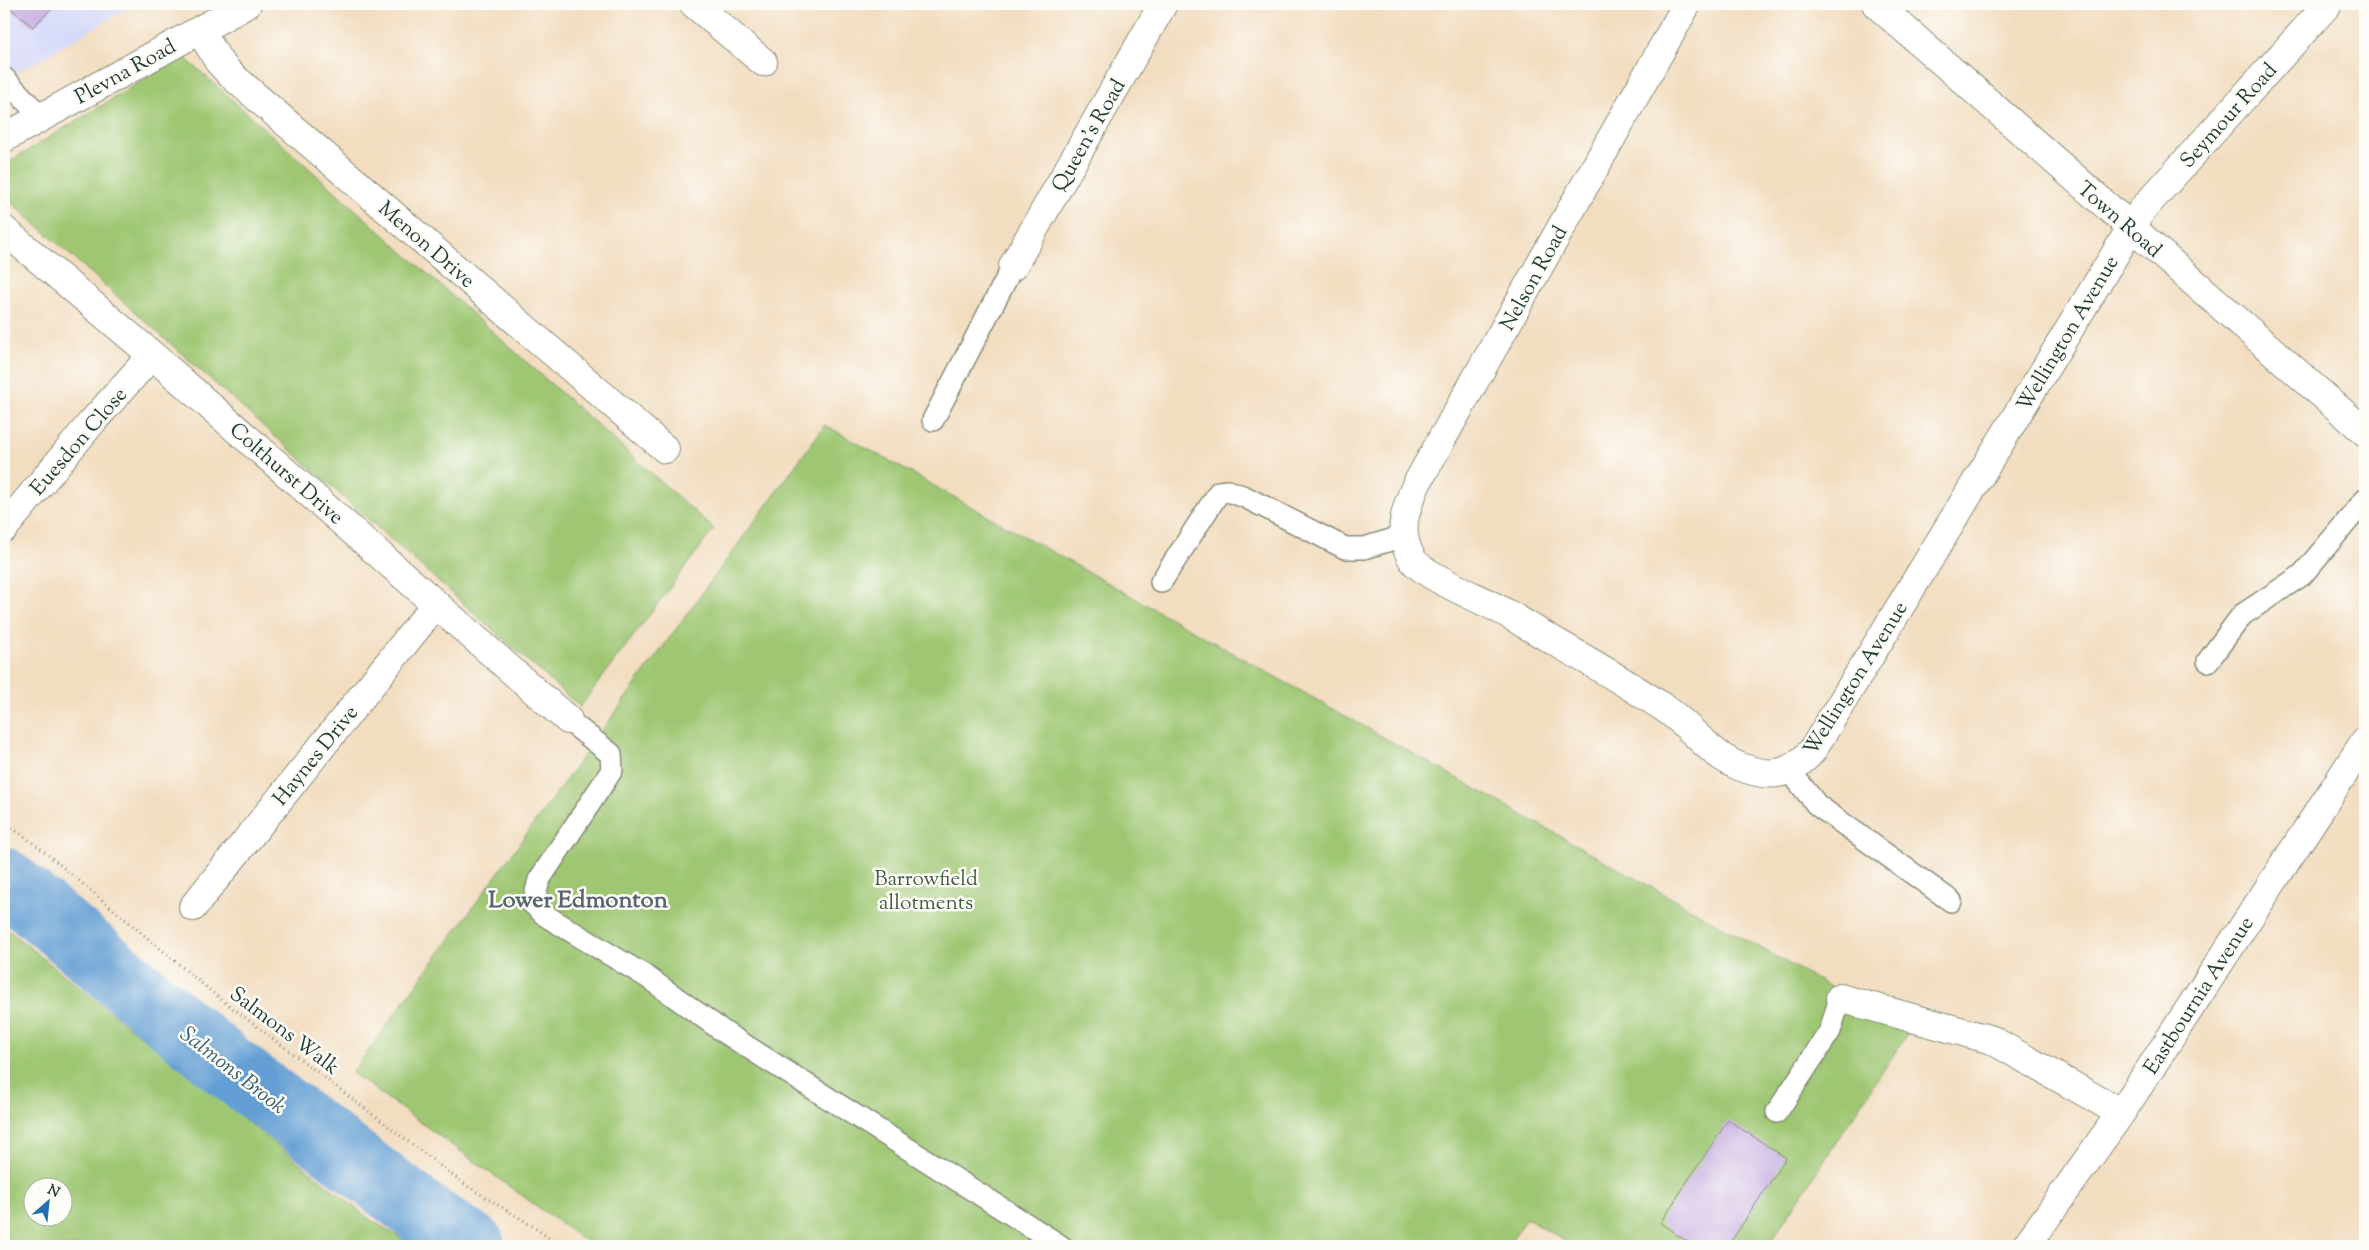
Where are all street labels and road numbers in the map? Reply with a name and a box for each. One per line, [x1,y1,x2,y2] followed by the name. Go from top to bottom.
[70,32,182,113] street label: Plevna Road
[2174,57,2285,176] street label: Seymour Road
[1045,74,1134,198] street label: Queen's Road
[2070,175,2168,266] street label: Town Road
[371,195,481,296] street label: Menon Drive
[1494,221,1576,337] street label: Nelson Road
[2010,251,2127,418] street label: Wellington Avenue
[24,382,135,503] street label: Euesdon Close
[222,416,350,533] street label: Colthurst Drive
[1797,596,1916,762] street label: Wellington Avenue
[267,700,367,813] street label: Haynes Drive
[2137,911,2262,1081] street label: Eastbournia Avenue
[222,980,346,1083] street label: Salmons Walk

